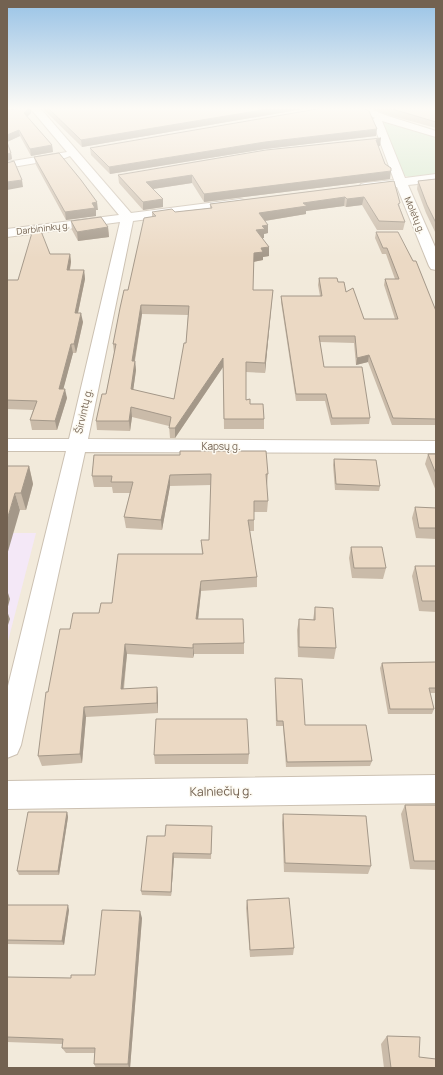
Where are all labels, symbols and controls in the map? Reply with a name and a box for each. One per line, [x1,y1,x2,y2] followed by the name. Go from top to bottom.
[401,195,429,235] street label: Molėtų g.
[16,218,70,238] street label: Darbininkų g.
[71,387,95,435] street label: Širvintų g.
[201,439,241,453] street label: Kapsų g.
[190,782,252,800] street label: Kalniečių g.

